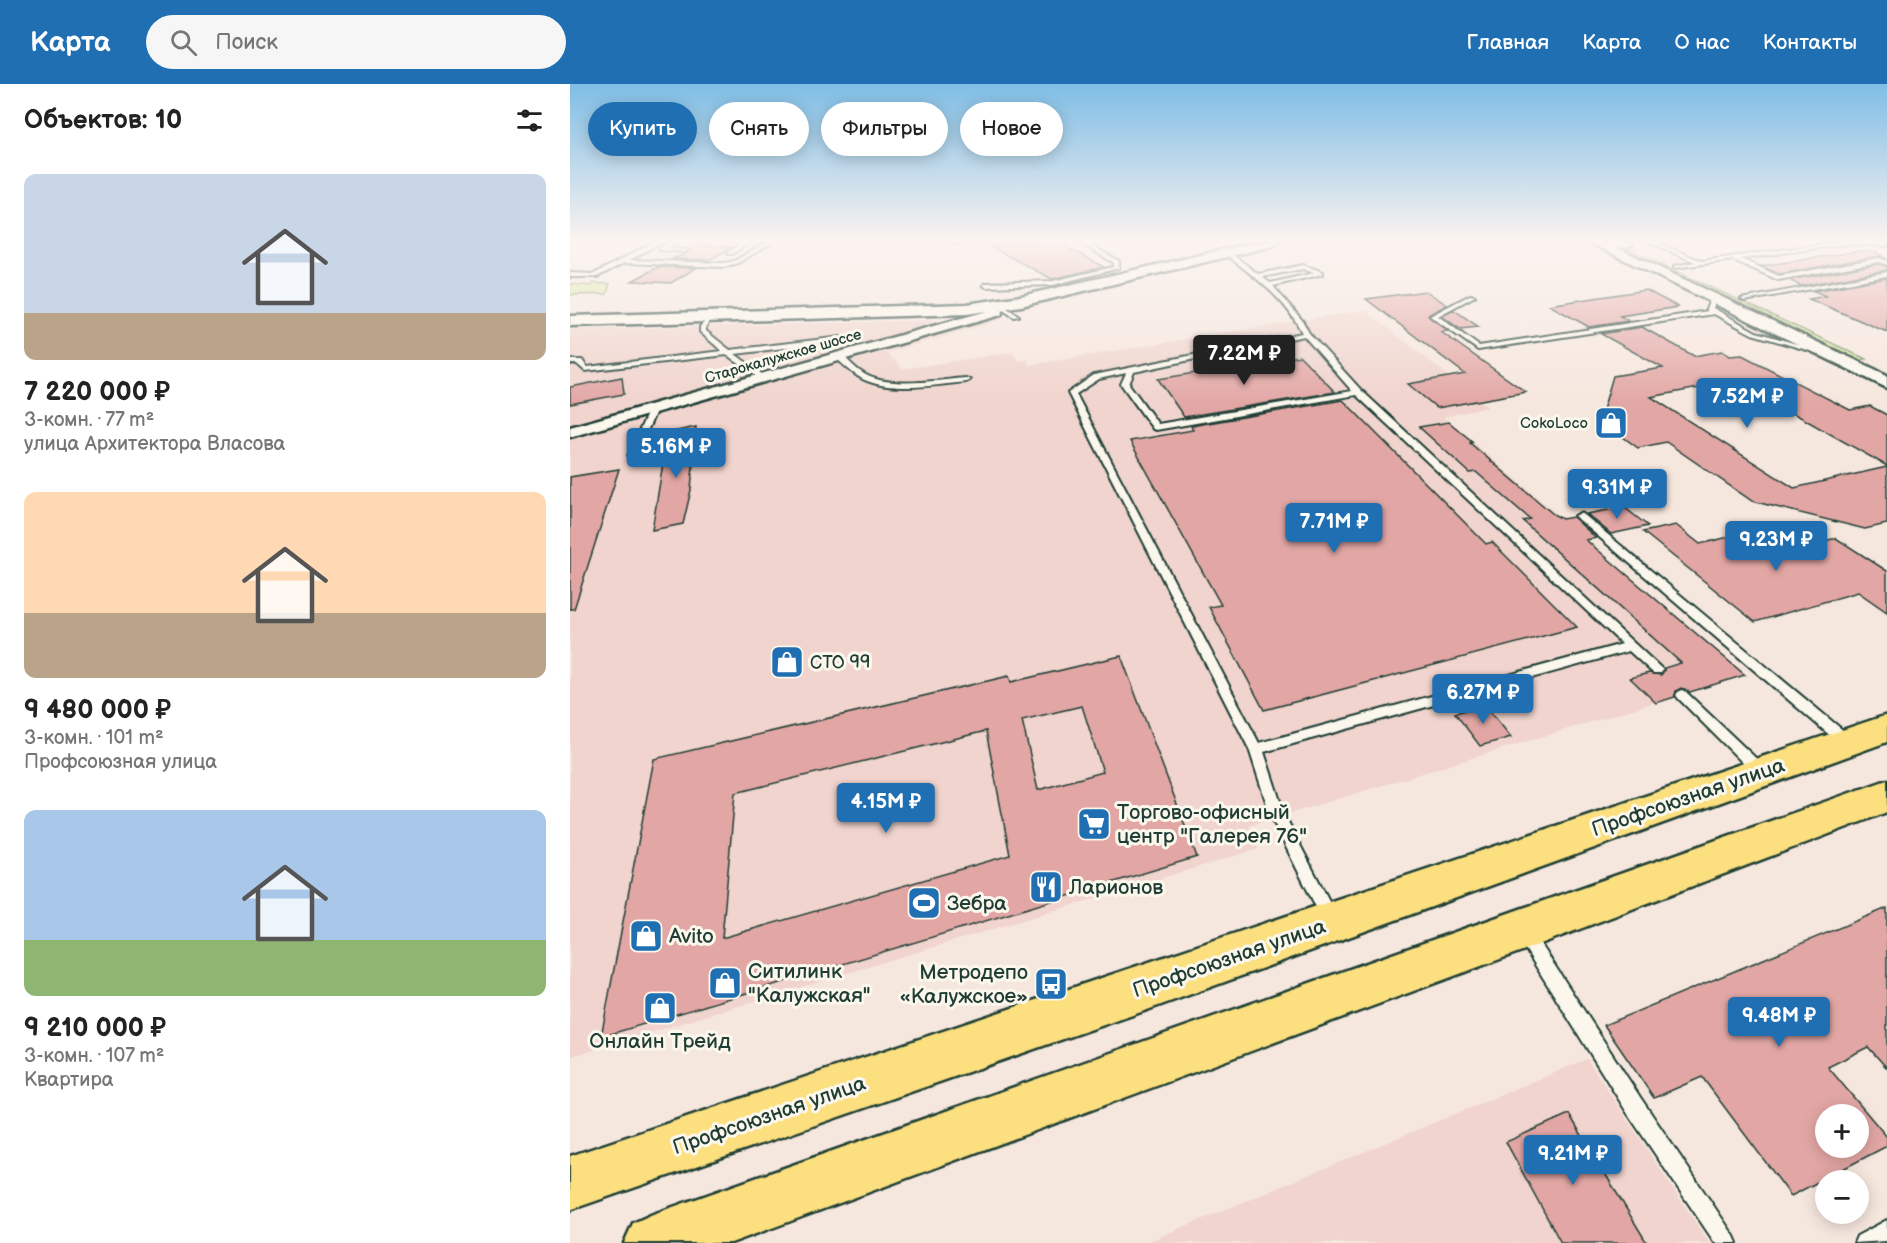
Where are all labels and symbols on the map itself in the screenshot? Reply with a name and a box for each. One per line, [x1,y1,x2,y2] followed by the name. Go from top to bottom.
[703,325,864,388] street label: Старокалужское шоссе
[1189,335,1299,386] pin: 7.22M ₽
[1692,378,1802,429] pin: 7.52M ₽
[1593,405,1629,441] shop icon: CokoLoco
[1520,414,1588,433] place label: CokoLoco
[621,428,731,479] pin: 5.16M ₽
[1562,469,1672,520] pin: 9.31M ₽
[1279,503,1389,554] pin: 7.71M ₽
[1721,521,1831,572] pin: 9.23M ₽
[769,644,805,680] shop icon: СТО 99
[810,652,870,673] place label: СТО 99
[1428,674,1538,725] pin: 6.27M ₽
[1588,752,1789,842] street label: Профсоюзная улица
[831,783,941,834] pin: 4.15M ₽
[1117,800,1307,849] place label: Торгово-офисный центр "Галерея 76"
[1076,806,1112,842] supermarket icon: Торгово-офисный центр "Галерея 76"
[1028,869,1064,905] restaurant icon: Ларионов
[1068,875,1163,900] place label: Ларионов
[906,885,942,921] sports icon: Зебра
[947,891,1007,916] place label: Зебра
[1129,913,1330,1003] street label: Профсоюзная улица
[628,918,664,954] shop icon: Avito
[669,924,714,949] place label: Avito
[748,959,871,1008] place label: Ситилинк "Калужская"
[900,960,1028,1009] place label: Метродепо «Калужское»
[707,965,743,1001] shop icon: Ситилинк "Калужская"
[1033,966,1069,1002] bus stop icon: Метродепо «Калужское»
[642,990,678,1026] shop icon: Онлайн Трейд
[1724,997,1834,1048] pin: 9.48M ₽
[589,1029,731,1054] place label: Онлайн Трейд
[669,1070,870,1160] street label: Профсоюзная улица
[1518,1135,1628,1186] pin: 9.21M ₽

